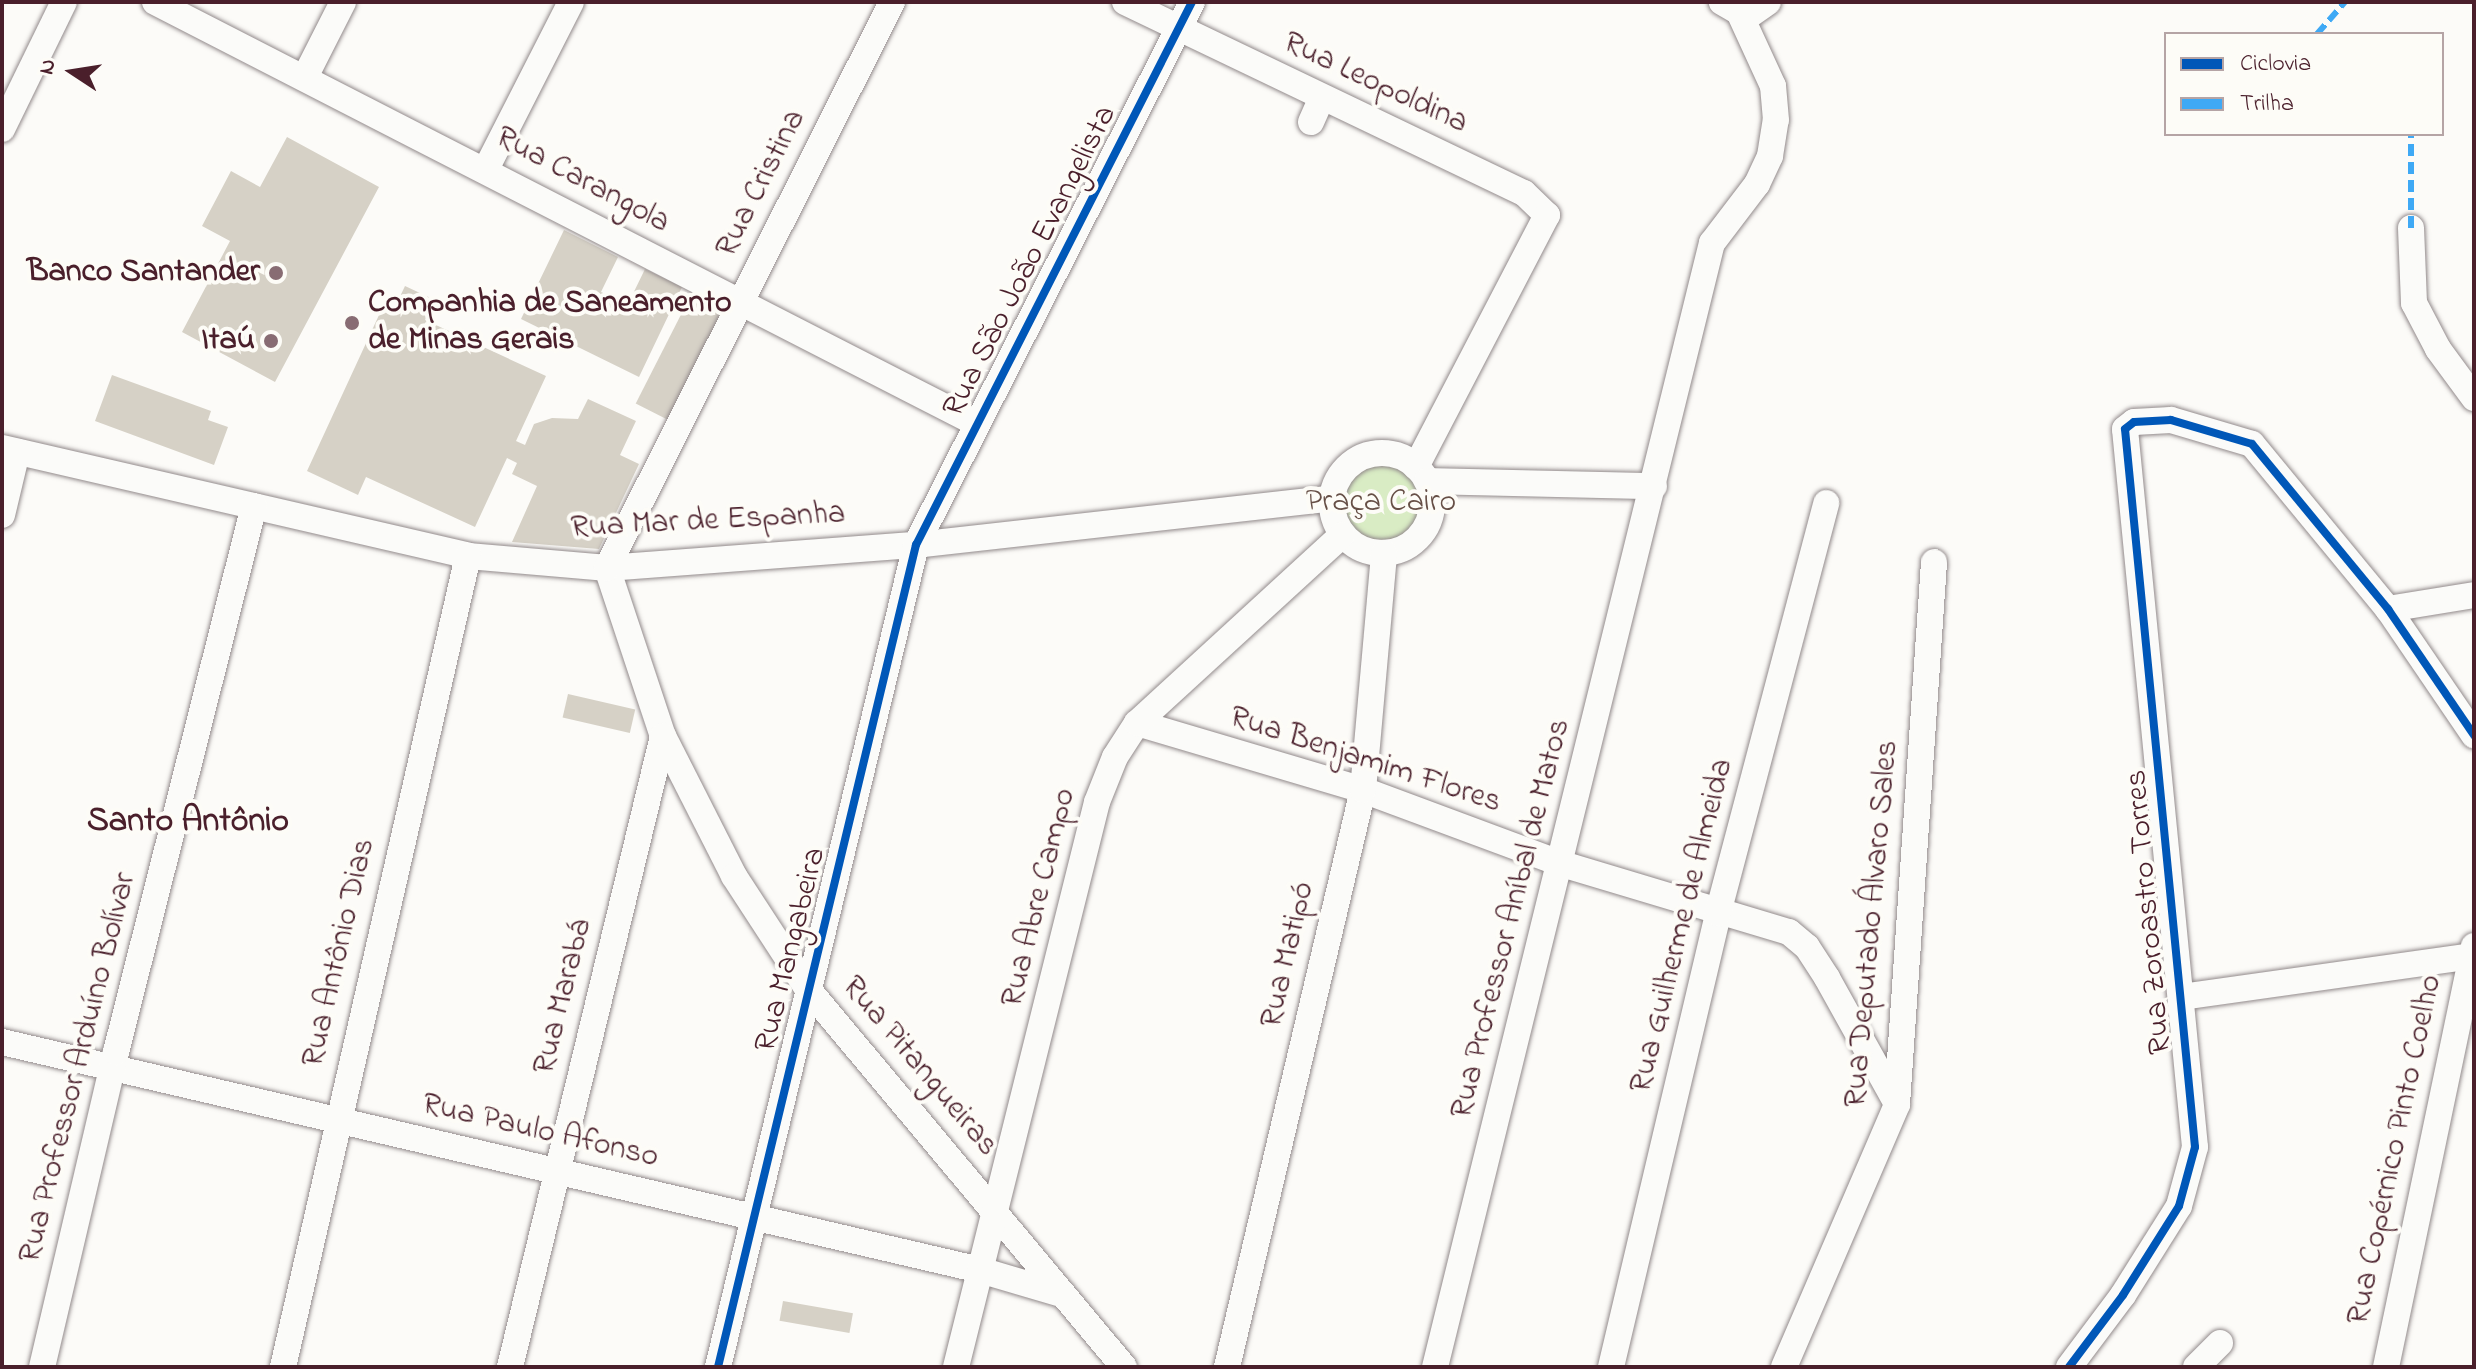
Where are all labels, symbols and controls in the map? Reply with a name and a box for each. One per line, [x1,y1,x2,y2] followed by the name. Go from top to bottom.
[1277,24,1473,144] street label: Rua Leopoldina
[32,32,112,112] north arrow
[2164,32,2444,136] legend
[2240,47,2311,82] text: Ciclovia
[31,56,66,78] text: N
[2240,87,2294,122] text: Trilha
[936,100,1126,424] street label: Rua São João Evangelista
[709,104,815,264] street label: Rua Cristina
[488,119,676,243] street label: Rua Carangola
[27,254,260,292] place label: Banco Santander
[267,264,285,282] marker: Banco Santander
[368,286,732,361] place label: Companhia de Saneamento de Minas Gerais
[343,314,361,332] marker: Companhia de Saneamento de Minas Gerais
[201,322,255,360] place label: Itaú
[262,332,280,350] marker: Itaú
[1306,484,1456,522] park label: Praça Cairo
[570,496,846,548] street label: Rua Mar de Espanha
[1224,699,1506,823] street label: Rua Benjamim Flores
[1444,715,1580,1123] street label: Rua Professor Aníbal de Matos
[1838,739,1908,1109] street label: Rua Deputado Álvaro Sales
[1623,755,1743,1097] street label: Rua Guilherme de Almeida
[2118,768,2182,1056] street label: Rua Zoroastro Torres
[994,785,1086,1011] street label: Rua Abre Campo
[87,803,289,843] district label: Santo Antônio
[295,835,385,1071] street label: Rua Antônio Dias
[748,844,836,1056] street label: Rua Mangabeira
[12,869,146,1267] street label: Rua Professor Arduíno Bolívar
[1254,878,1324,1032] street label: Rua Matipó
[526,916,602,1078] street label: Rua Marabá
[832,969,1006,1165] street label: Rua Pitangueiras
[2340,972,2452,1328] street label: Rua Copérnico Pinto Coelho
[418,1086,662,1178] street label: Rua Paulo Afonso

